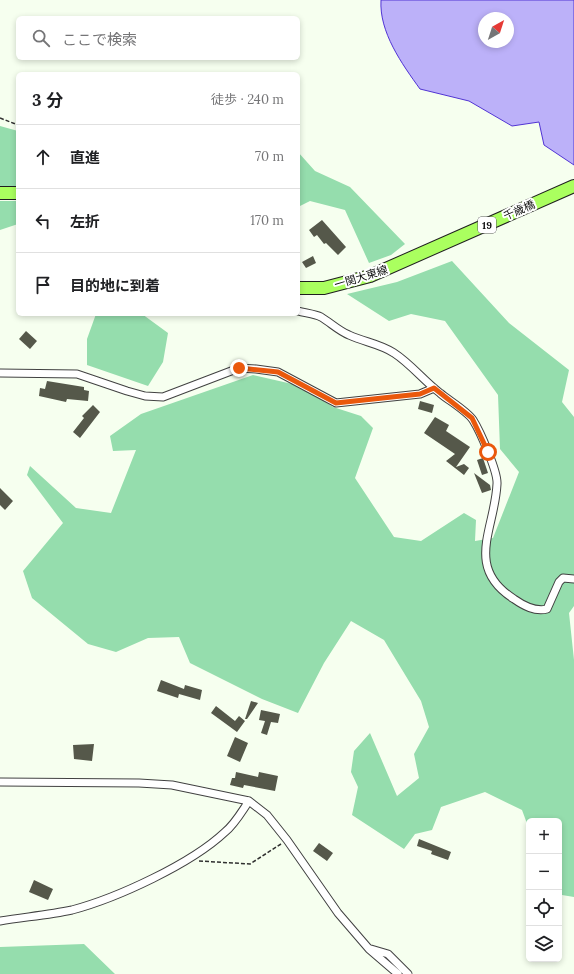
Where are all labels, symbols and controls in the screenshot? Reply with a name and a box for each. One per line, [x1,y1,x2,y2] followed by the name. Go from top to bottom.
[478,12,514,48] north arrow
[16,16,300,60] search box
[30,27,52,49] icon: search
[62,30,137,49] text: ここで検索
[32,89,63,111] text: 3 分
[211,91,284,108] text: 徒歩 · 240 m
[32,146,54,168] icon: ahead
[70,148,100,167] text: 直進
[255,148,284,165] text: 70 m
[501,197,537,223] street label: 千歳橋
[32,210,54,232] icon: left
[70,212,100,231] text: 左折
[250,212,284,229] text: 170 m
[478,217,496,233] road number: 19
[333,262,389,292] street label: 一関大東線
[32,274,54,296] icon: arrive
[70,276,160,295] text: 目的地に到着
[230,359,248,377] route end
[479,443,497,461] route start
[526,818,562,962] map controls
[526,818,562,854] button: +
[526,854,562,890] button: −
[526,890,562,926] button: locate
[526,926,562,962] button: layers

